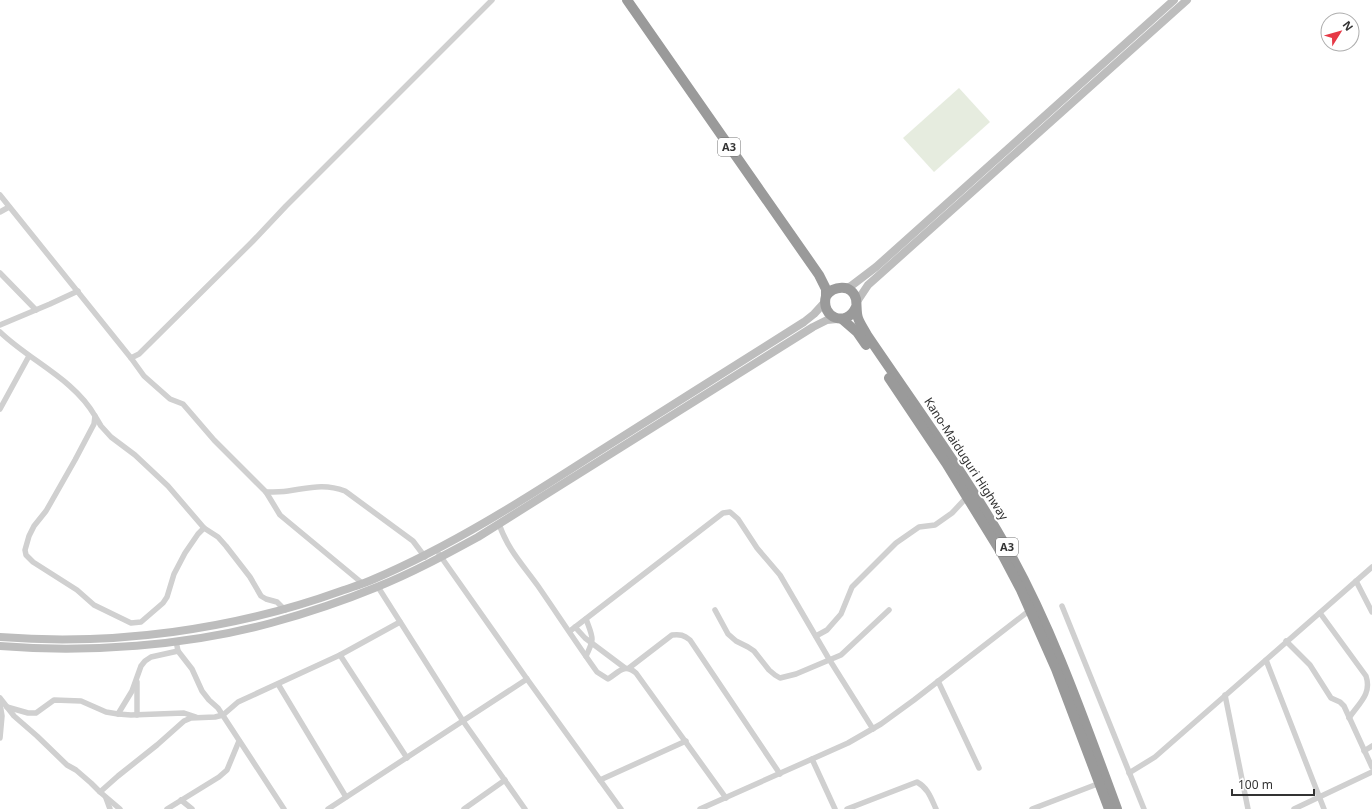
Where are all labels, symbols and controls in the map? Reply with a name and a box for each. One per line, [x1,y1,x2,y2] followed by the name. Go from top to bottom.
[1320,12,1360,52] north arrow
[1340,18,1357,34] text: N
[718,138,740,156] road number: A3
[920,394,1013,524] street label: Kano-Maiduguri Highway
[996,538,1018,556] road number: A3
[1232,771,1314,797] scale bar
[1238,776,1273,793] text: 100 m

